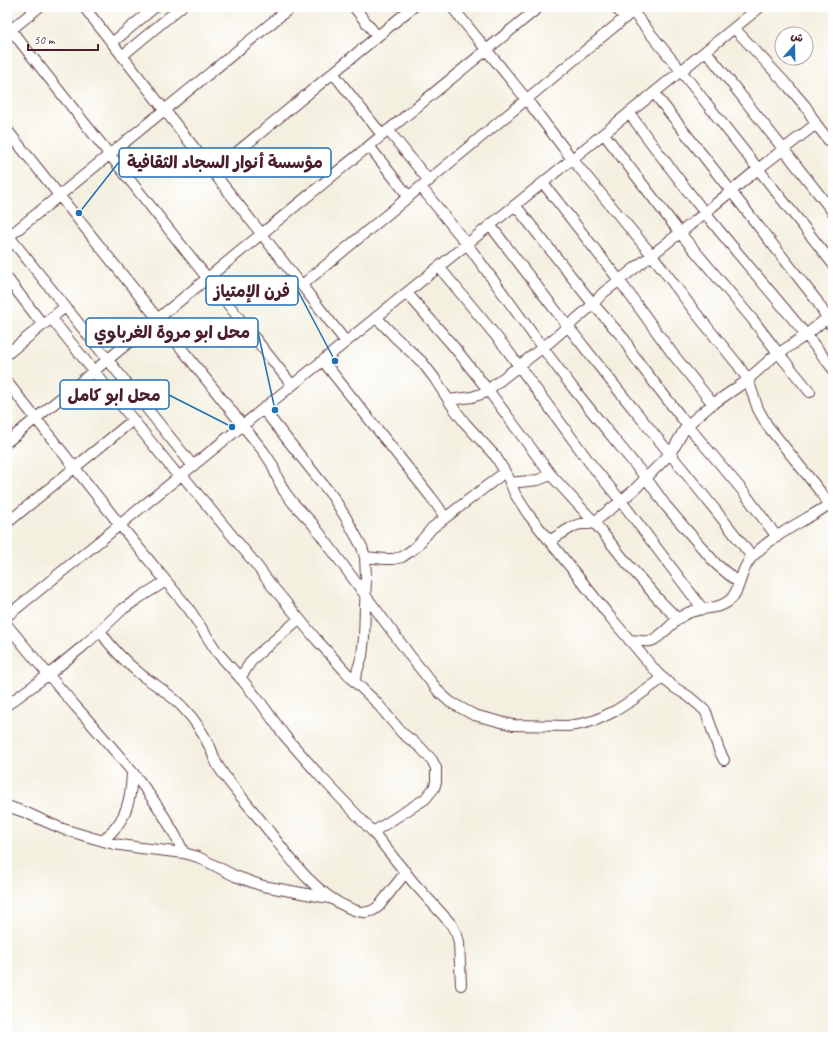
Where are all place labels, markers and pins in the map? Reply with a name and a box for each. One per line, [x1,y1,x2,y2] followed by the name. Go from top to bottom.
[119,148,331,177] callout: مؤسسة أنوار السجاد الثقافية
[206,276,298,305] callout: فرن الإمتياز
[86,318,258,347] callout: محل ابو مروة الغرباوي
[60,380,169,409] callout: محل ابو كامل

